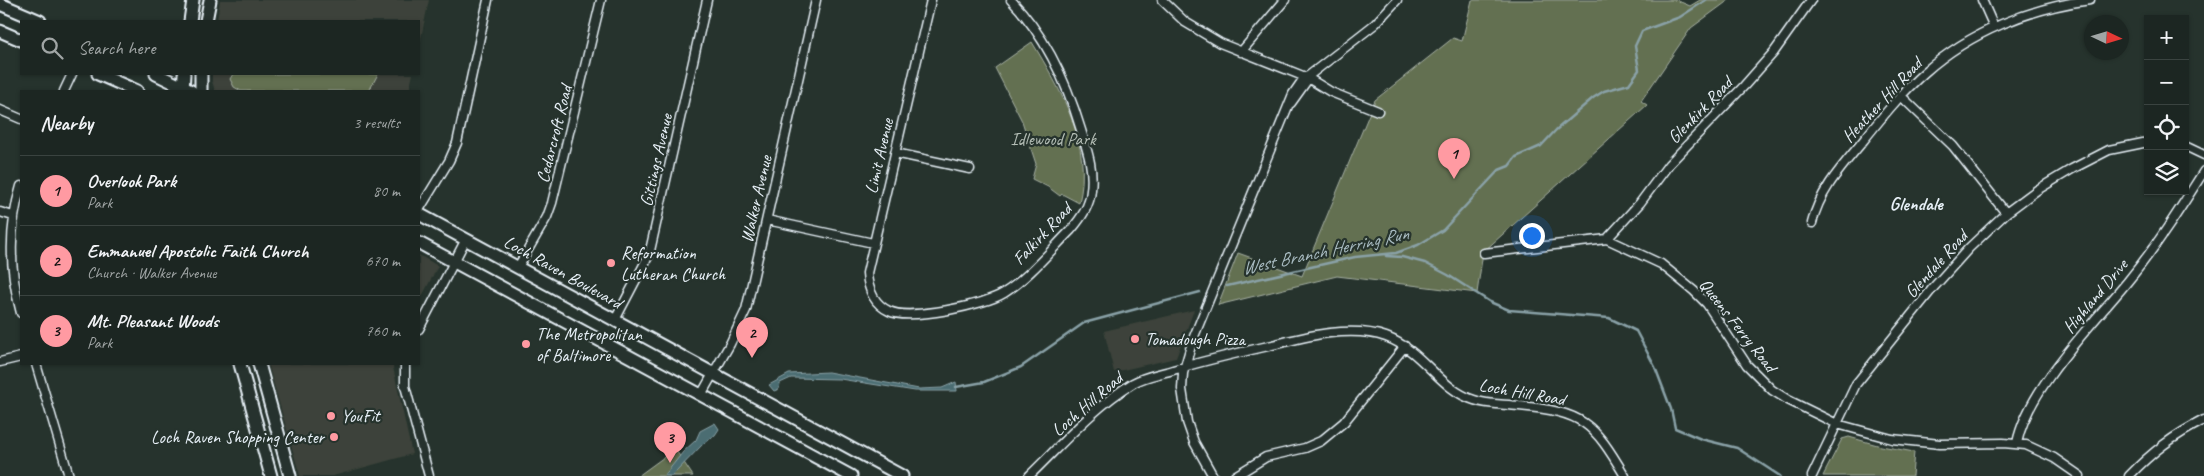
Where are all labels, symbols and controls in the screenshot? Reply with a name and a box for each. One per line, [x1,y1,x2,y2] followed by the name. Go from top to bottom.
[2084,15,2129,60] north arrow
[2144,15,2189,195] map controls
[2144,15,2189,60] button: +
[20,20,420,75] search box
[38,34,66,62] icon: search
[78,36,155,60] text: Search here
[1837,51,1929,147] street label: Heather Hill Road
[2144,60,2189,105] button: −
[1663,70,1739,148] street label: Glenkirk Road
[531,80,577,185] street label: Cedarcroft Road
[2144,105,2189,150] button: locate
[40,110,93,136] text: Nearby
[635,111,678,208] street label: Gittings Avenue
[353,113,400,133] text: 3 results
[860,115,899,196] street label: Limit Avenue
[1011,128,1097,150] park label: Idlewood Park
[1438,138,1470,179] pin: 1
[2144,150,2189,195] button: layers
[735,152,777,245] street label: Walker Avenue
[87,169,176,193] text: Overlook Park
[52,181,60,201] text: 1
[373,181,400,201] text: 80 m
[1889,192,1944,216] district label: Glendale
[87,193,112,213] text: Park
[1008,196,1078,270] street label: Falkirk Road
[1240,221,1412,280] water label: West Branch Herring Run
[1519,223,1545,249] your location
[1900,223,1974,302] street label: Glendale Road
[500,230,629,315] street label: Loch Raven Boulevard
[87,239,308,263] text: Emmanuel Apostolic Faith Church
[621,242,726,285] place label: Reformation Lutheran Church
[52,251,60,271] text: 2
[366,251,400,271] text: 670 m
[2058,254,2133,338] street label: Highland Drive
[605,257,617,269] marker: Reformation Lutheran Church
[87,263,216,283] text: Church · Walker Avenue
[1695,274,1783,379] street label: Queens Ferry Road
[87,309,218,333] text: Mt. Pleasant Woods
[736,317,768,358] pin: 2
[52,321,60,341] text: 3
[366,321,400,341] text: 760 m
[536,323,643,366] place label: The Metropolitan of Baltimore
[1145,328,1247,350] place label: Tomadough Pizza
[87,333,112,353] text: Park
[1129,333,1141,345] marker: Tomadough Pizza
[520,338,532,350] marker: The Metropolitan of Baltimore
[1047,365,1129,441] street label: Loch Hill Road
[1477,374,1570,411] street label: Loch Hill Road
[341,405,382,427] place label: YouFit
[325,410,337,422] marker: YouFit
[654,422,686,463] pin: 3
[151,426,326,448] place label: Loch Raven Shopping Center
[328,431,340,443] marker: Loch Raven Shopping Center

